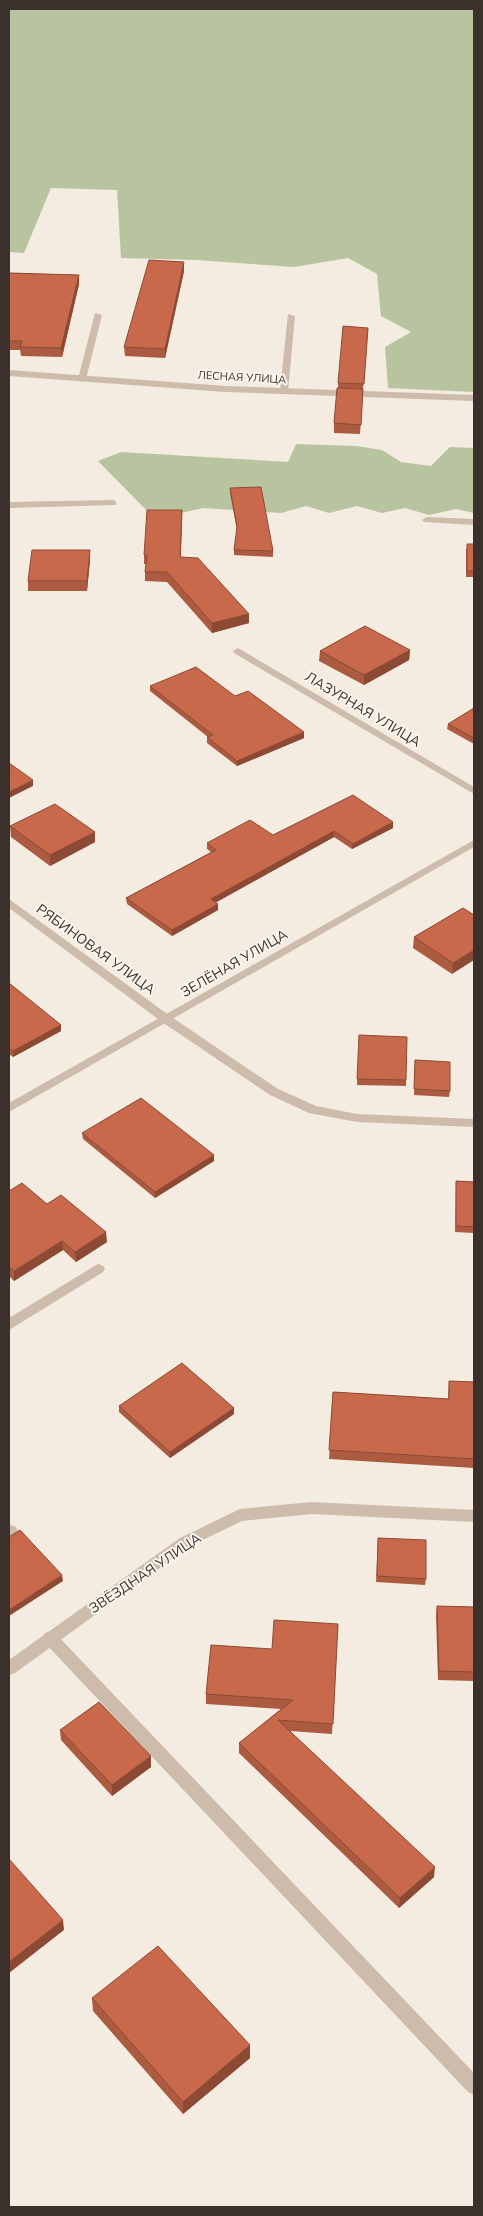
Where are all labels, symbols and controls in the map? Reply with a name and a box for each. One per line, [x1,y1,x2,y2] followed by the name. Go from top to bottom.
[197,368,287,387] street label: ЛЕСНАЯ УЛИЦА
[301,667,424,752] street label: ЛАЗУРНАЯ УЛИЦА
[32,900,159,999] street label: РЯБИНОВАЯ УЛИЦА
[177,925,291,1002] street label: ЗЕЛЁНАЯ УЛИЦА
[86,1529,205,1618] street label: ЗВЁЗДНАЯ УЛИЦА

